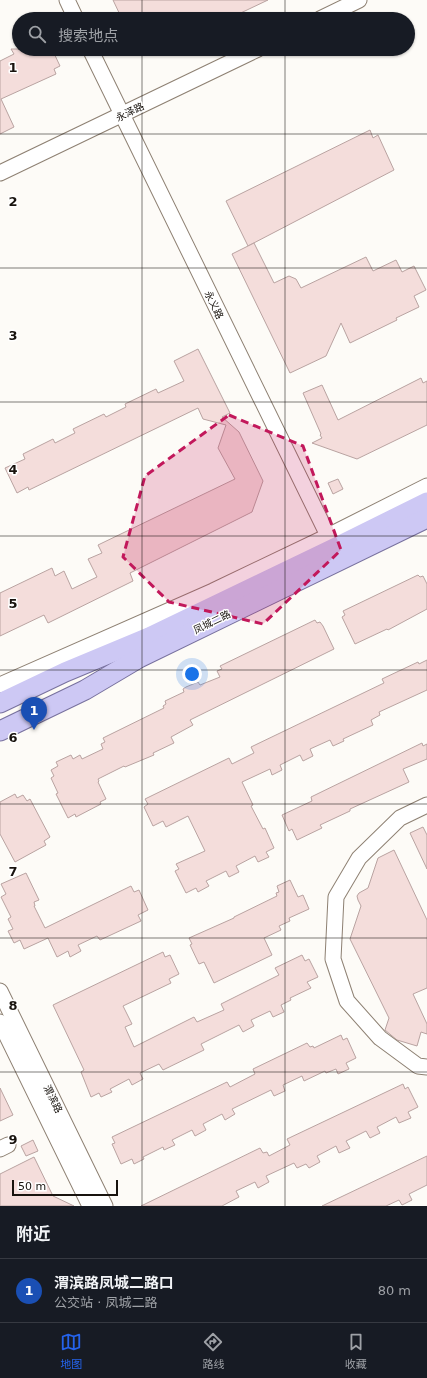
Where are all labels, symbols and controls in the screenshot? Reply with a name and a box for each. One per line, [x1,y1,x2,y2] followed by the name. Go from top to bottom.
[12,12,415,56] search box
[26,23,48,45] icon: search
[58,27,118,45] text: 搜索地点
[8,60,18,75] text: 1
[114,100,146,124] street label: 永泽路
[8,194,18,209] text: 2
[202,289,226,321] street label: 永义路
[8,328,18,343] text: 3
[8,462,18,477] text: 4
[8,596,18,611] text: 5
[192,608,232,636] street label: 凤城二路
[182,664,202,684] your location
[21,697,47,730] pin: 1
[8,730,18,745] text: 6
[8,864,18,879] text: 7
[8,998,18,1013] text: 8
[41,1083,65,1115] street label: 渭滨路
[8,1132,18,1147] text: 9
[12,1178,118,1197] scale bar
[18,1180,46,1193] text: 50 m
[16,1224,50,1244] text: 附近
[54,1274,174,1292] text: 渭滨路凤城二路口
[24,1283,34,1298] text: 1
[378,1283,411,1298] text: 80 m
[54,1295,157,1310] text: 公交站 · 凤城二路
[60,1331,82,1371] tab: 地图
[202,1331,224,1371] tab: 路线
[345,1331,367,1371] tab: 收藏

